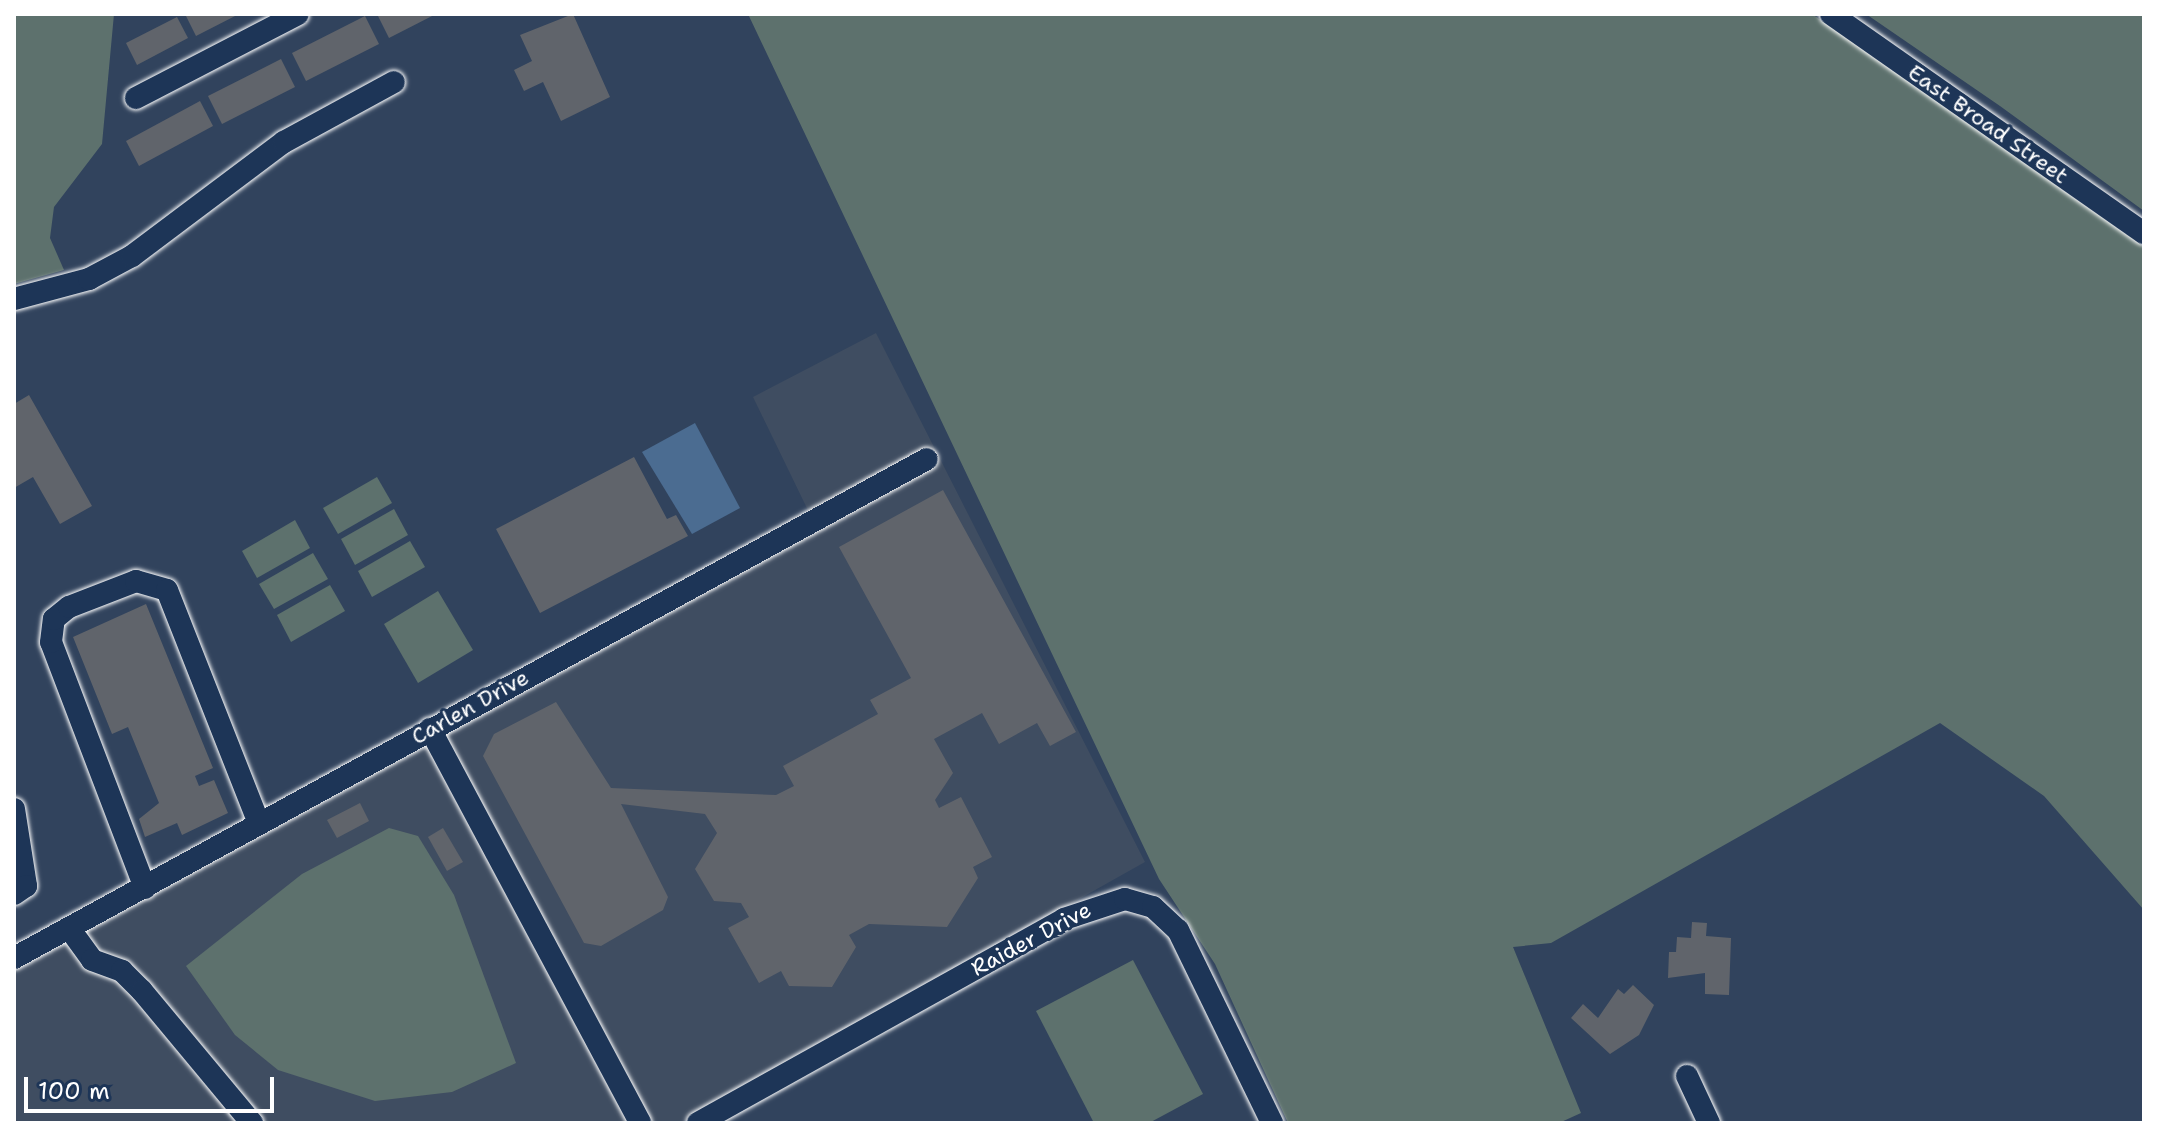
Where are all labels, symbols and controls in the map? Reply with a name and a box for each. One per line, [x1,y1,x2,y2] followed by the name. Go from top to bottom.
[1903,59,2073,189] street label: East Broad Street
[407,664,533,750] street label: Carlen Drive
[967,896,1095,982] street label: Raider Drive
[28,1061,278,1111] scale bar
[38,1075,110,1107] text: 100 m

